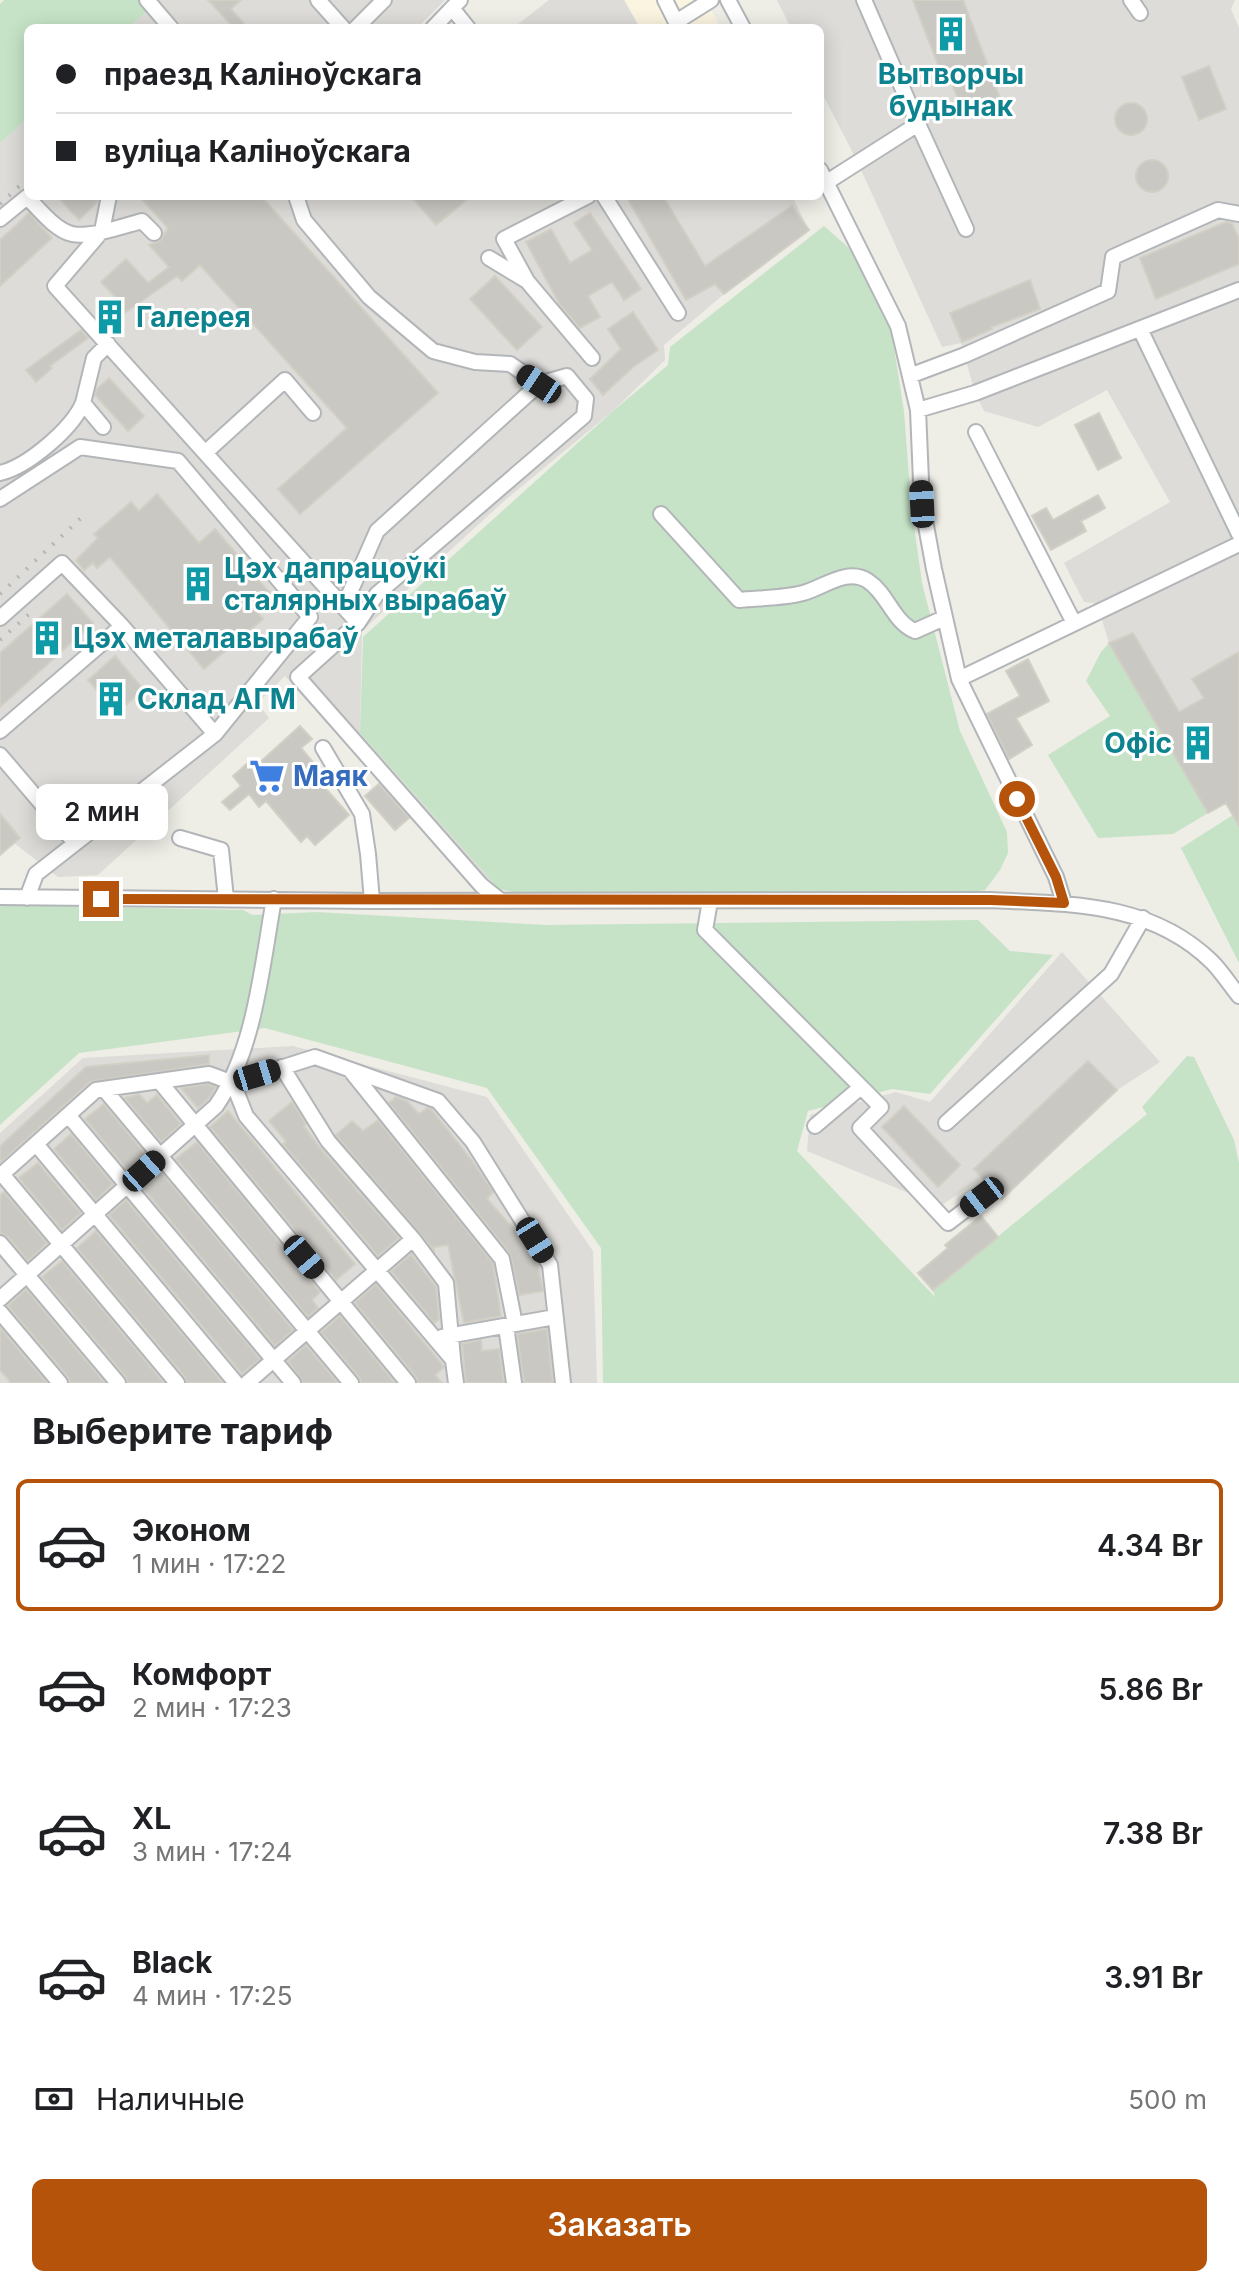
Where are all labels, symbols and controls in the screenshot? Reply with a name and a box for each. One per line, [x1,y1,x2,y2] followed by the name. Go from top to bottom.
[932,15,970,53] building icon: Вытворчы будынак
[104,56,422,92] text: праезд Каліноўскага
[878,57,1024,123] place label: Вытворчы будынак
[104,133,411,169] text: вуліца Каліноўскага
[91,298,129,336] building icon: Галерея
[136,300,251,334] place label: Галерея
[512,361,566,407] car
[909,479,935,529] car
[224,551,507,617] place label: Цэх дапрацоўкі сталярных вырабаў
[179,565,217,603] building icon: Цэх дапрацоўкі сталярных вырабаў
[28,619,66,657] building icon: Цэх металавырабаў
[73,621,359,655] place label: Цэх металавырабаў
[92,680,130,718] building icon: Склад АГМ
[137,682,296,716] place label: Склад АГМ
[1179,724,1217,762] building icon: Офіс
[1104,726,1172,760] place label: Офіс
[248,757,286,795] supermarket icon: Маяк
[293,759,369,793] place label: Маяк
[999,781,1035,817] route start
[35,783,167,839] callout: 2 мин
[64,796,140,827] text: 2 мин
[83,881,119,917] route end
[231,1057,283,1093] car
[118,1146,170,1196] car
[956,1173,1008,1221] car
[512,1213,558,1267] car
[279,1231,329,1283] car
[32,1409,333,1453] text: Выберите тариф
[36,1509,108,1581] icon: car
[132,1512,251,1548] text: Эконом
[1097,1527,1203,1563] text: 4.34 Br
[132,1548,286,1579] text: 1 мин · 17:22
[36,1653,108,1725] icon: car
[132,1656,271,1692] text: Комфорт
[1098,1671,1203,1707] text: 5.86 Br
[132,1692,292,1723] text: 2 мин · 17:23
[36,1797,108,1869] icon: car
[132,1800,171,1836] text: XL
[1103,1815,1203,1851] text: 7.38 Br
[132,1836,292,1867] text: 3 мин · 17:24
[36,1941,108,2013] icon: car
[132,1944,212,1980] text: Black
[1104,1959,1203,1995] text: 3.91 Br
[132,1980,293,2011] text: 4 мин · 17:25
[32,2077,76,2121] icon: cash
[96,2081,245,2117] text: Наличные
[1128,2084,1207,2115] text: 500 m
[32,2179,1207,2271] button: Заказать

